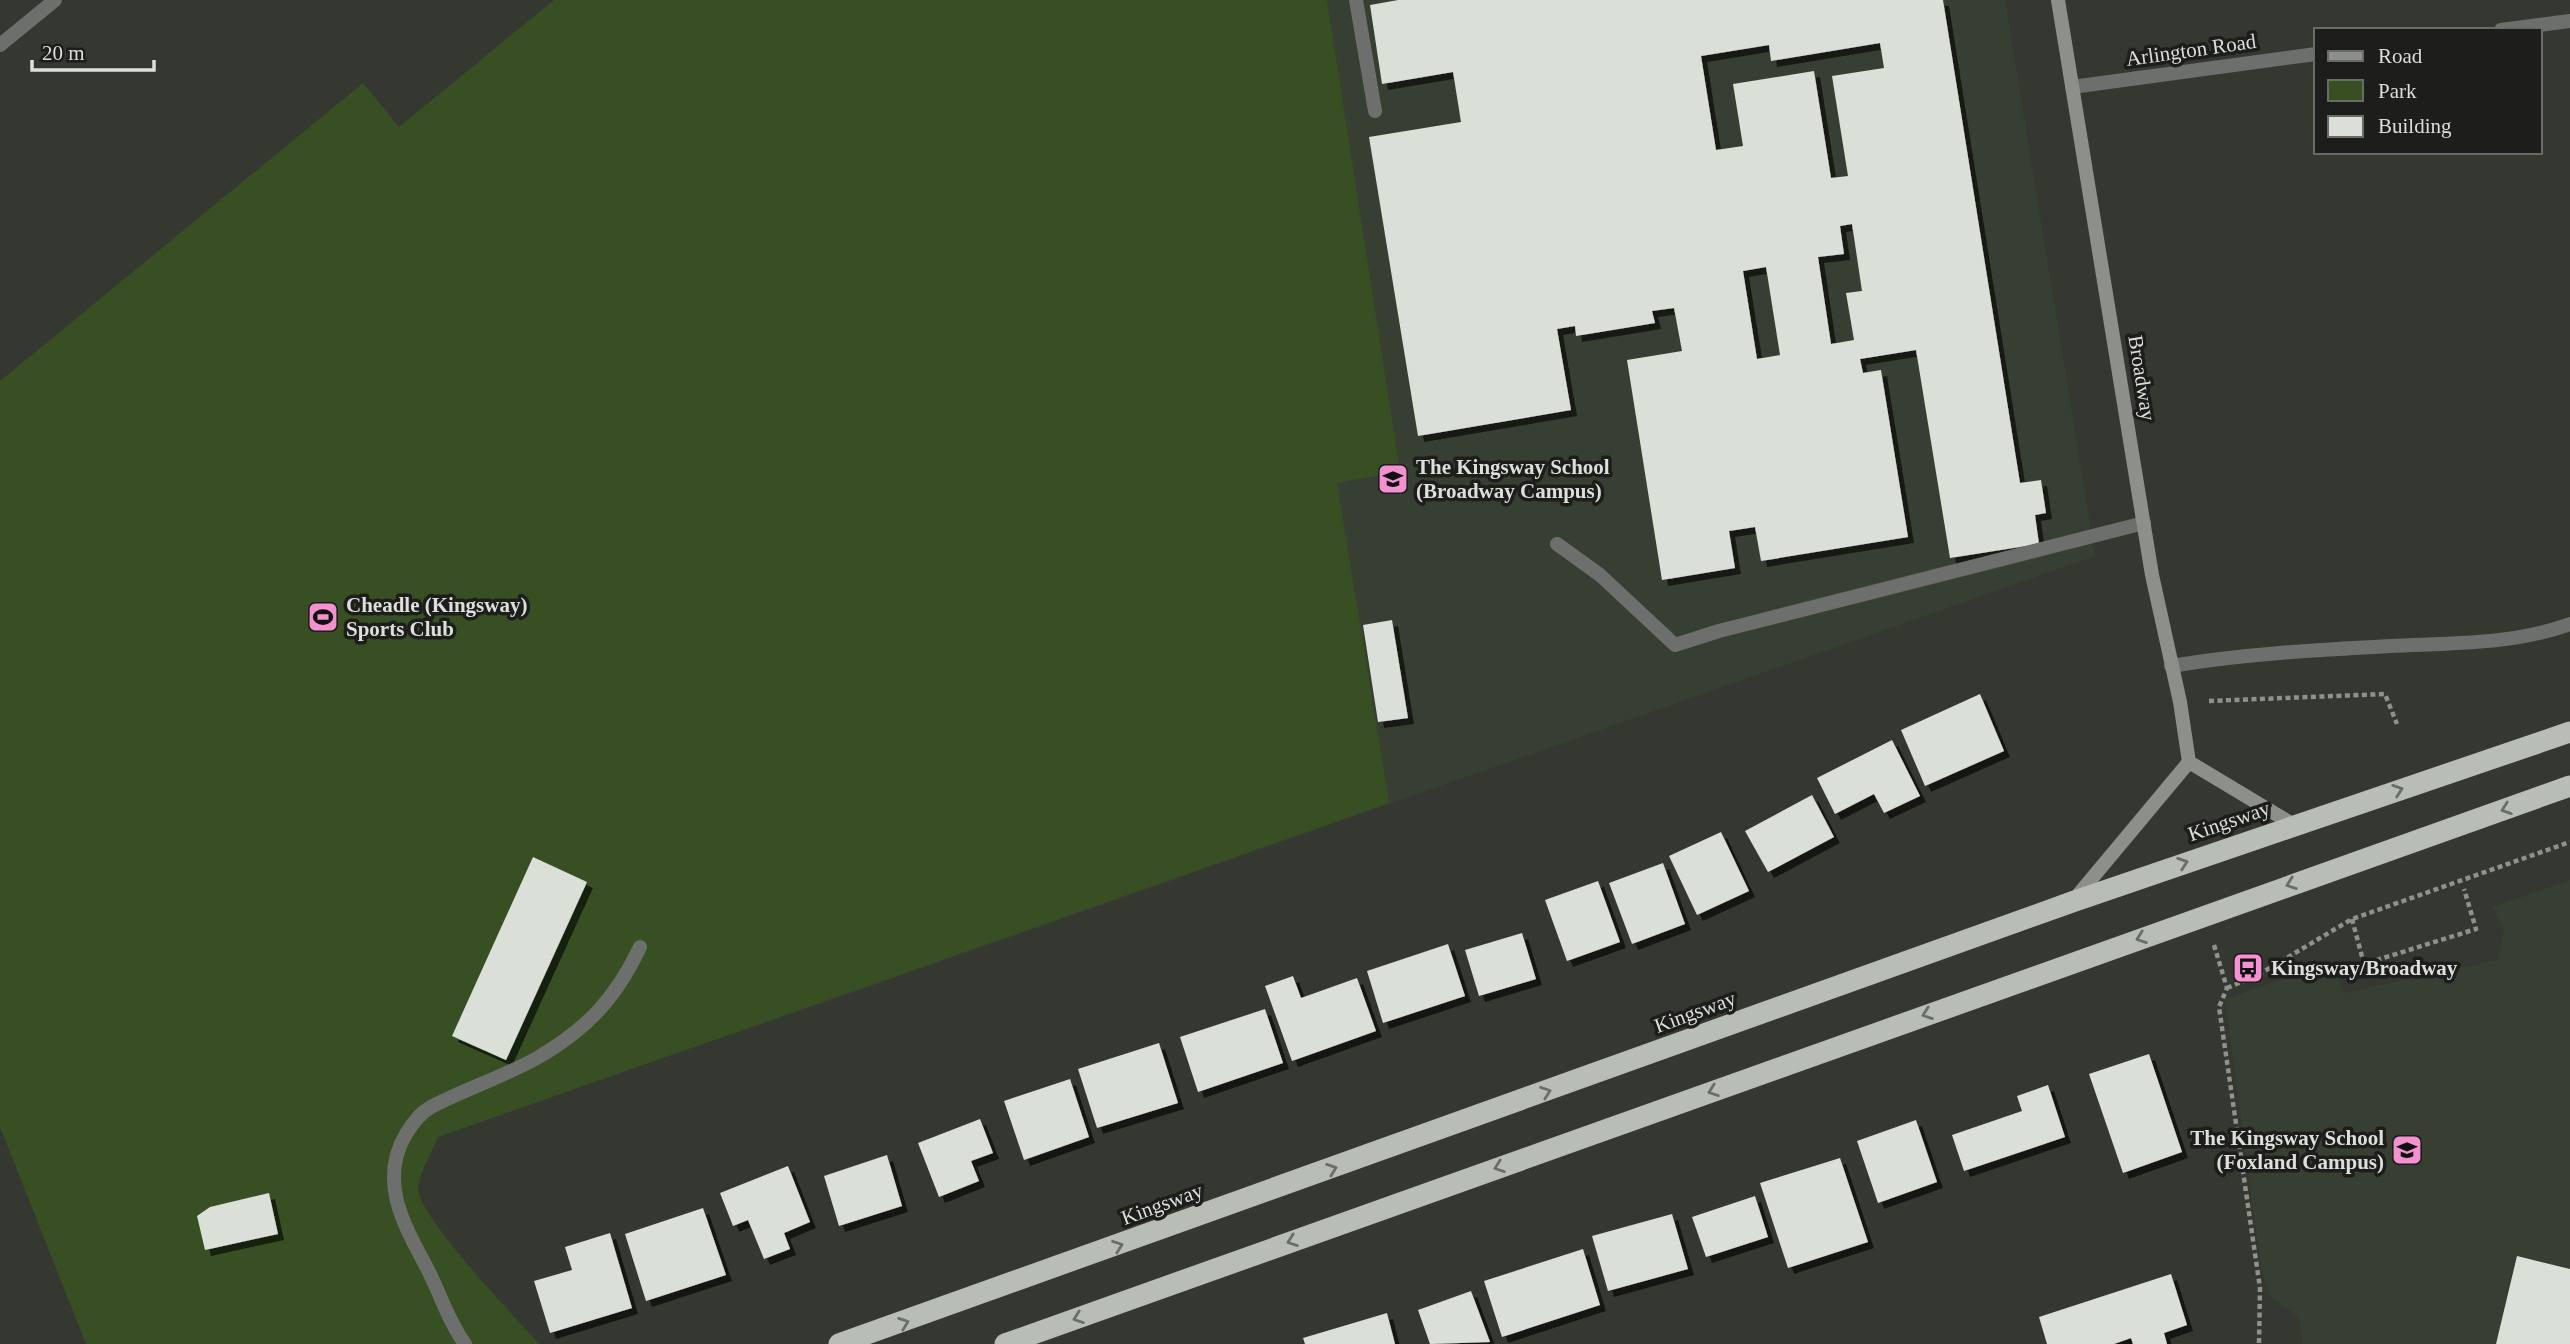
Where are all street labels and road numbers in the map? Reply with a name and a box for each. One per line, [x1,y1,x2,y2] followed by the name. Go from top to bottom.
[2124,29,2258,71] street label: Arlington Road
[2123,333,2161,423] street label: Broadway
[2185,796,2274,846] street label: Kingsway
[1651,986,1740,1038] street label: Kingsway
[1118,1178,1207,1230] street label: Kingsway

